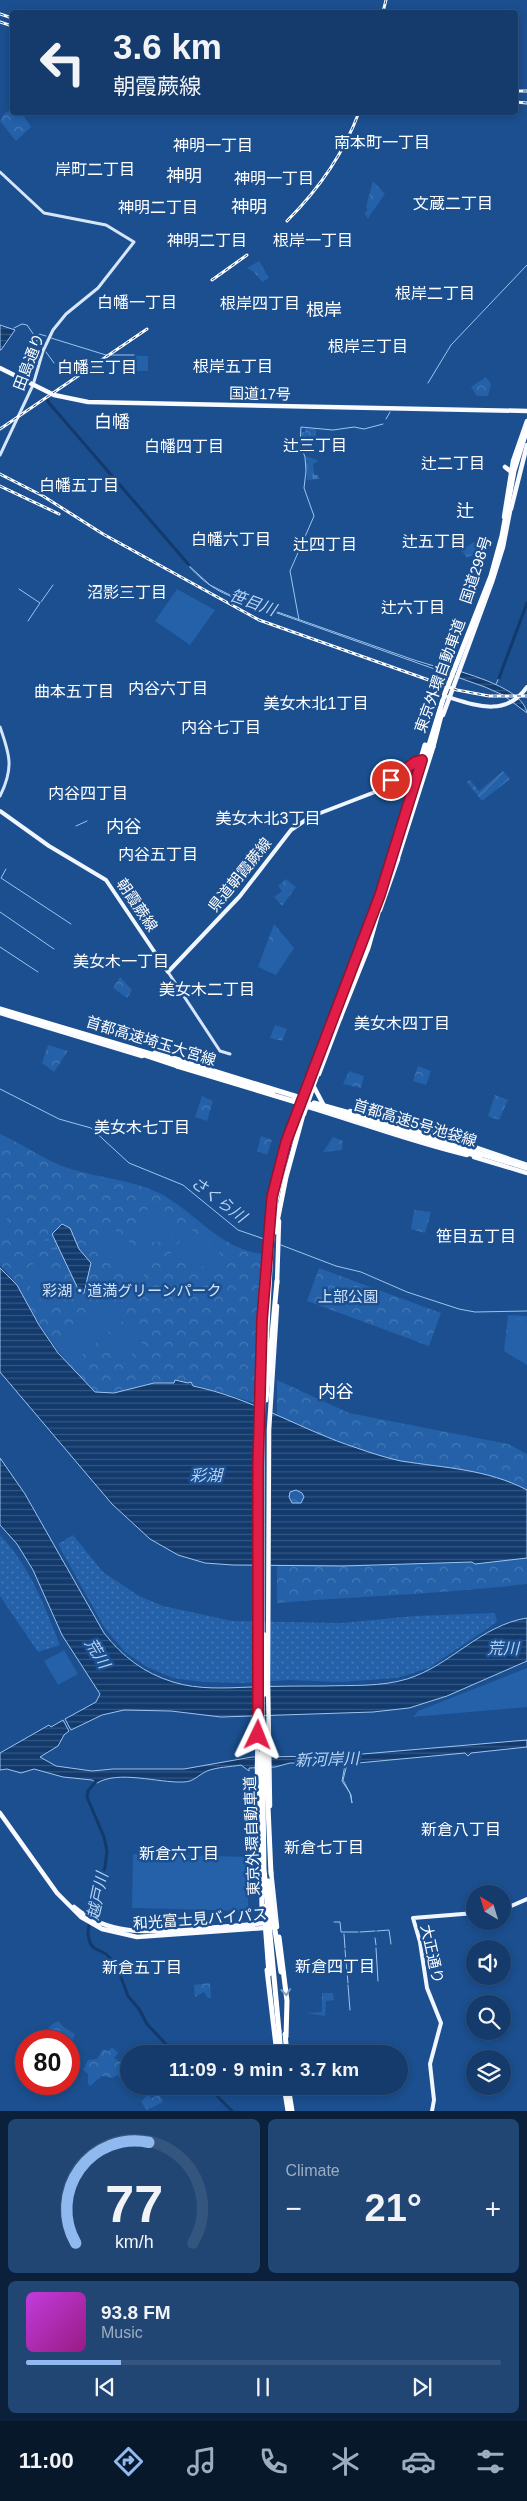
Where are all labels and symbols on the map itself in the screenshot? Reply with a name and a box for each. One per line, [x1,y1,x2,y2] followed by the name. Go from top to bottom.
[334,134,430,151] district label: 南本町一丁目
[173,137,253,154] district label: 神明一丁目
[55,161,135,178] district label: 岸町二丁目
[166,166,202,186] district label: 神明
[234,170,314,187] district label: 神明一丁目
[413,195,493,212] district label: 文蔵二丁目
[231,197,267,217] district label: 神明
[118,199,198,216] district label: 神明二丁目
[167,232,247,249] district label: 神明二丁目
[273,232,353,249] district label: 根岸一丁目
[395,285,475,302] district label: 根岸二丁目
[97,294,177,311] district label: 白幡一丁目
[220,295,300,312] district label: 根岸四丁目
[306,300,342,320] district label: 根岸
[10,331,47,393] street label: 田島通り
[328,338,408,355] district label: 根岸三丁目
[193,358,273,375] district label: 根岸五丁目
[57,359,137,376] district label: 白幡三丁目
[229,384,291,403] street label: 国道17号
[94,412,130,432] district label: 白幡
[283,437,347,454] district label: 辻三丁目
[144,438,224,455] district label: 白幡四丁目
[421,455,485,472] district label: 辻二丁目
[39,477,119,494] district label: 白幡五丁目
[456,501,474,521] district label: 辻
[191,531,271,548] district label: 白幡六丁目
[402,533,466,550] district label: 辻五丁目
[457,534,494,606] street label: 国道298号
[293,536,357,553] district label: 辻四丁目
[87,584,167,601] district label: 沼影三丁目
[227,586,280,619] water label: 笹目川
[381,599,445,616] district label: 辻六丁目
[411,617,468,735] street label: 東京外環自動車道
[128,680,208,697] district label: 内谷六丁目
[34,683,114,700] district label: 曲本五丁目
[264,695,368,712] district label: 美女木北1丁目
[181,719,261,736] district label: 内谷七丁目
[370,759,412,801] pin
[48,785,128,802] district label: 内谷四丁目
[216,810,320,827] district label: 美女木北3丁目
[106,817,142,837] district label: 内谷
[205,834,275,915] street label: 県道朝霞蕨線
[118,846,198,863] district label: 内谷五丁目
[114,875,161,934] street label: 朝霞蕨線
[73,953,169,970] district label: 美女木一丁目
[159,981,255,998] district label: 美女木二丁目
[84,1013,218,1068] street label: 首都高速埼玉大宮線
[354,1015,450,1032] district label: 美女木四丁目
[351,1096,479,1149] street label: 首都高速5号池袋線
[94,1119,190,1136] district label: 美女木七丁目
[188,1173,251,1227] water label: さくら川
[436,1228,516,1245] district label: 笹目五丁目
[42,1282,222,1299] park label: 彩湖・道満グリーンパーク
[318,1288,378,1305] park label: 上部公園
[318,1382,354,1402] district label: 内谷
[190,1467,225,1484] water label: 彩湖
[82,1635,114,1673] water label: 荒川
[487,1640,521,1657] water label: 荒川
[231,1708,283,1760] position arrow
[295,1750,361,1769] water label: 新河岸川
[241,1776,262,1896] street label: 東京外環自動車道
[421,1821,501,1838] district label: 新倉八丁目
[284,1839,364,1856] district label: 新倉七丁目
[139,1845,219,1862] district label: 新倉六丁目
[84,1869,111,1921] water label: 越戸川
[466,1885,511,1930] north arrow
[132,1905,268,1932] street label: 和光富士見バイパス
[418,1923,447,1985] street label: 大正通り
[295,1958,375,1975] district label: 新倉四丁目
[102,1959,182,1976] district label: 新倉五丁目
[280,1988,291,1996] one-way arrow
[15,2030,80,2095] speed limit sign: 80

